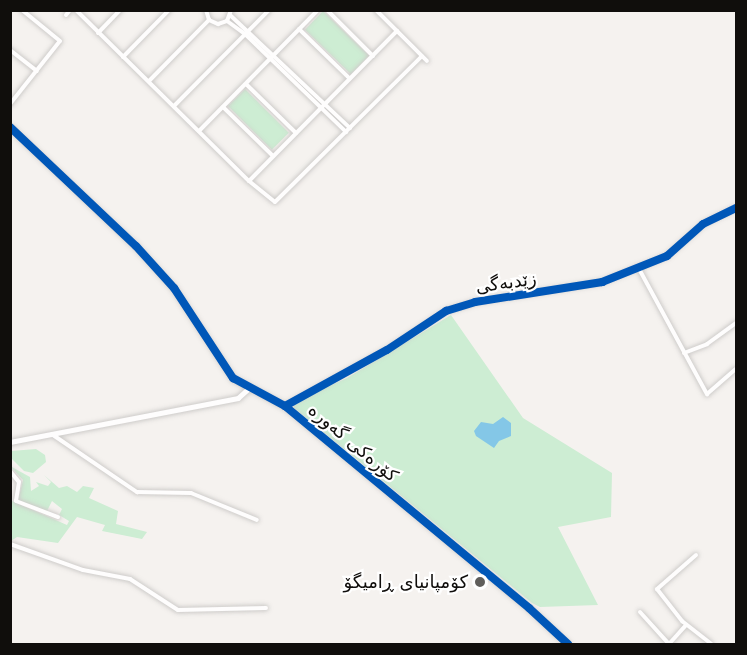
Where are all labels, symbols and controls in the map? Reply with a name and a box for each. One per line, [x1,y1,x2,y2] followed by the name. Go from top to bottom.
[474,268,538,298] street label: زێدبەگی
[304,399,402,487] street label: کۆرەکی گەورە
[344,571,468,593] place label: کۆمپانیای ڕامیگۆ
[473,575,487,589] marker: کۆمپانیای ڕامیگۆ

